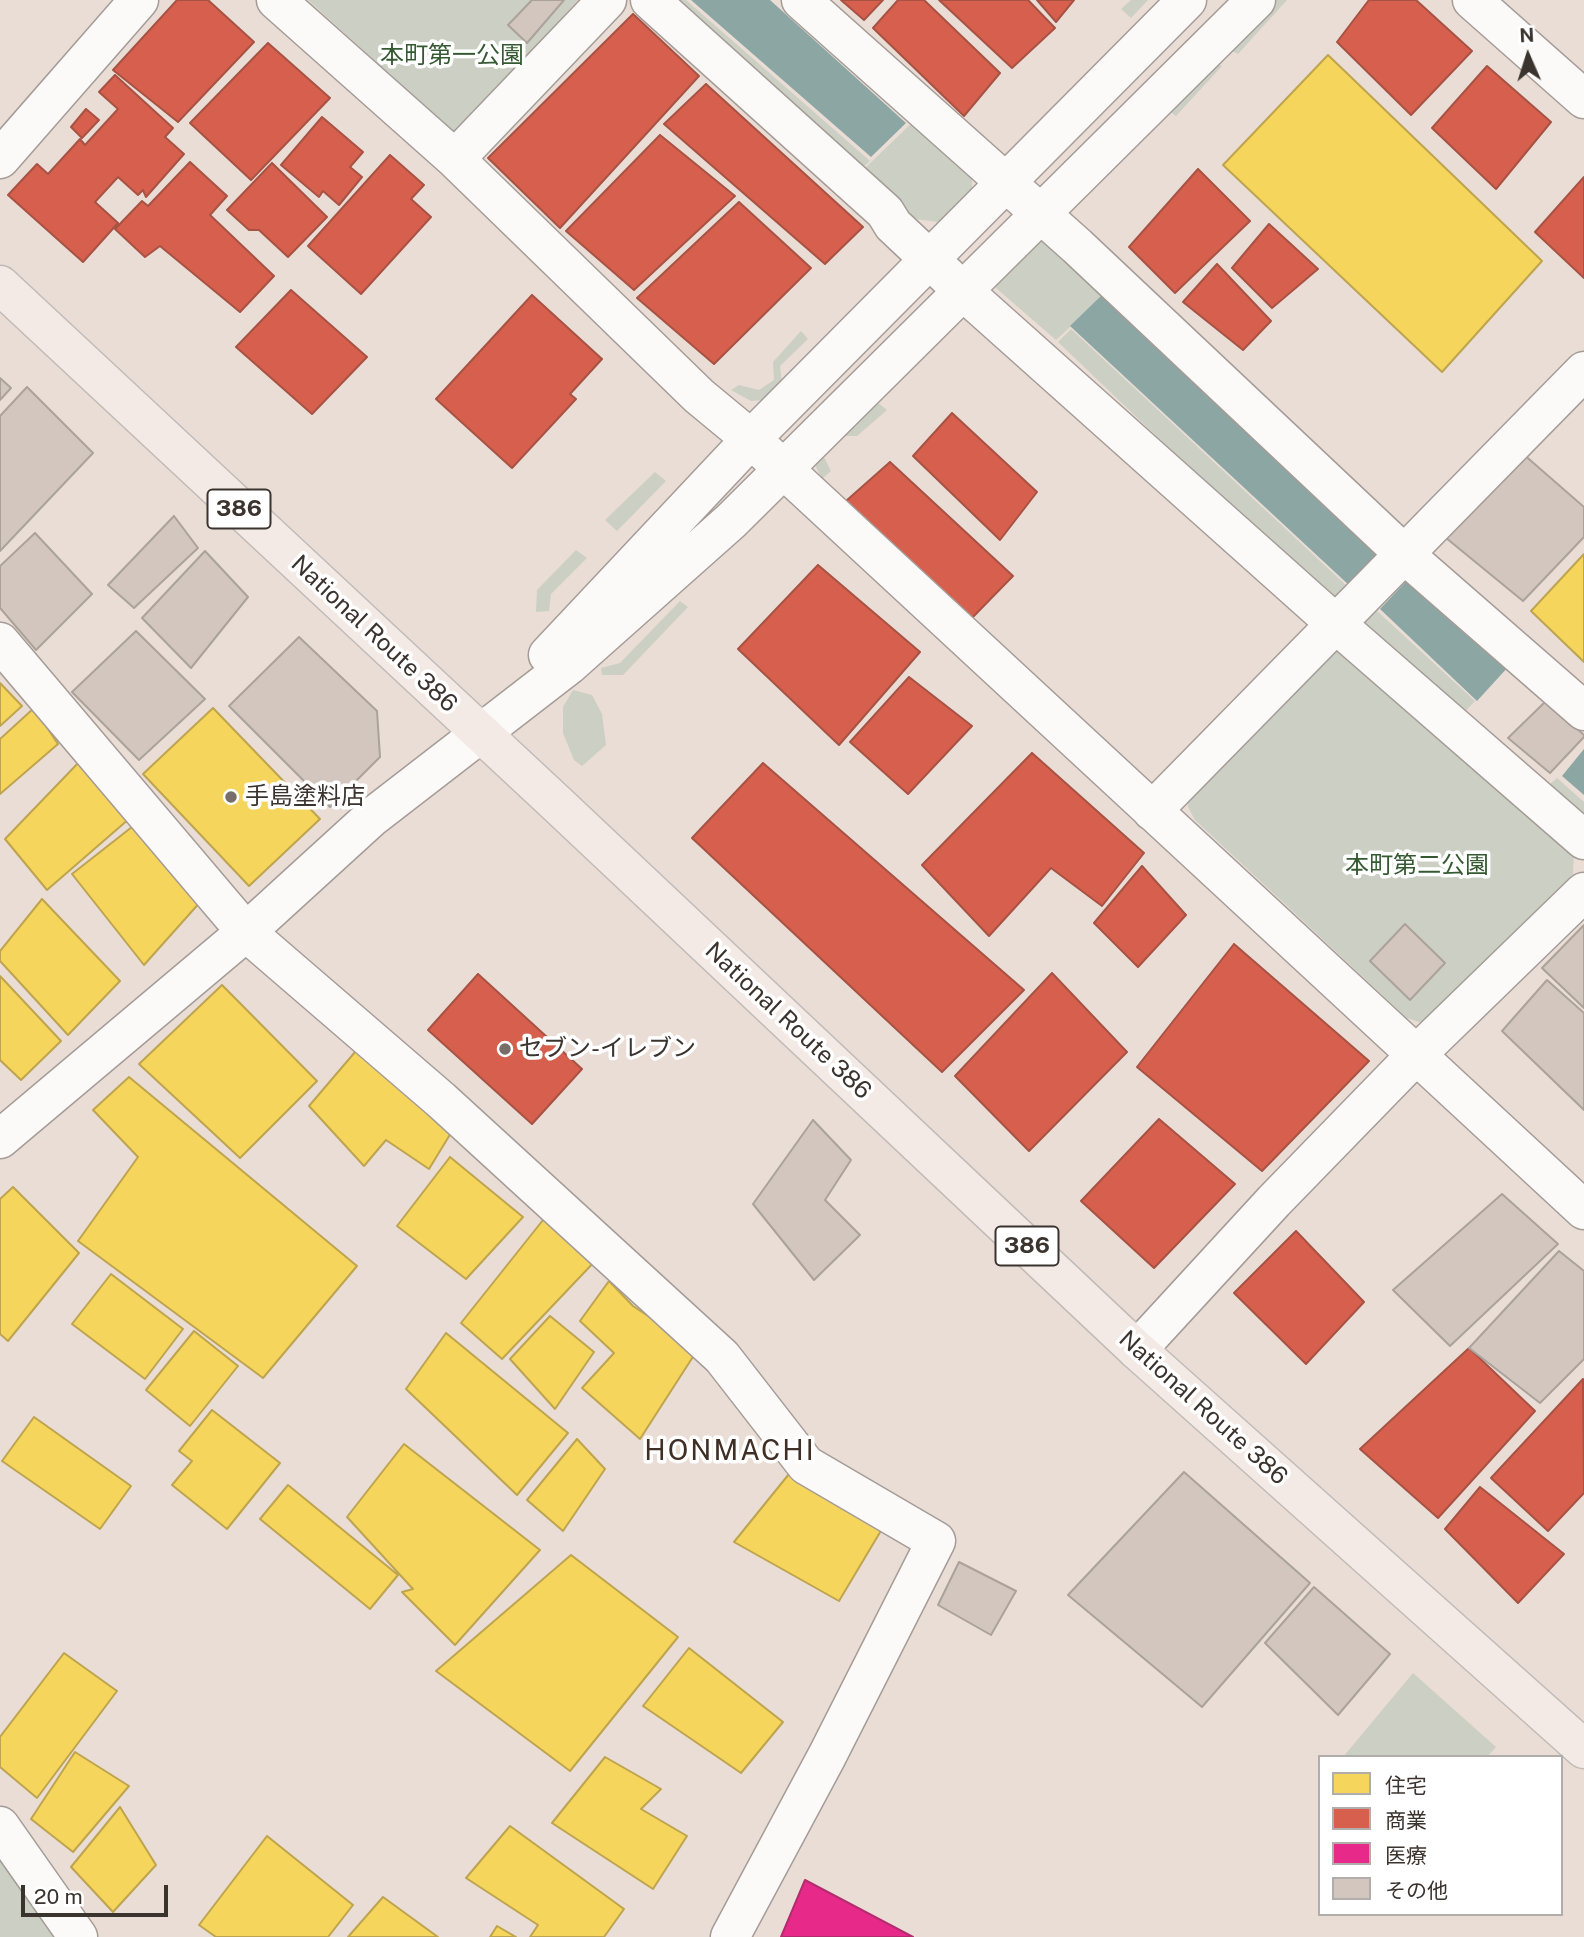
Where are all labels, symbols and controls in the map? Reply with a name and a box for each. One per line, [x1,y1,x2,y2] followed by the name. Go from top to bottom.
[1493,21,1563,91] north arrow
[1519,24,1535,46] text: N
[380,42,524,70] park label: 本町第一公園
[208,489,270,528] road number: 386
[285,550,463,718] street label: National Route 386
[245,783,365,811] place label: 手島塗料店
[223,789,239,805] marker: 手島塗料店
[1345,852,1489,880] park label: 本町第二公園
[699,937,877,1105] street label: National Route 386
[519,1035,696,1063] place label: セブン-イレブン
[497,1041,513,1057] marker: セブン-イレブン
[996,1226,1058,1266] road number: 386
[1113,1325,1293,1491] street label: National Route 386
[645,1434,815,1468] district label: HONMACHI
[1318,1755,1563,1916] legend
[1385,1773,1427,1798] text: 住宅
[1385,1808,1427,1833] text: 商業
[1385,1843,1427,1868] text: 医療
[24,1870,172,1914] scale bar
[1385,1878,1448,1903] text: その他
[34,1884,83,1909] text: 20 m

